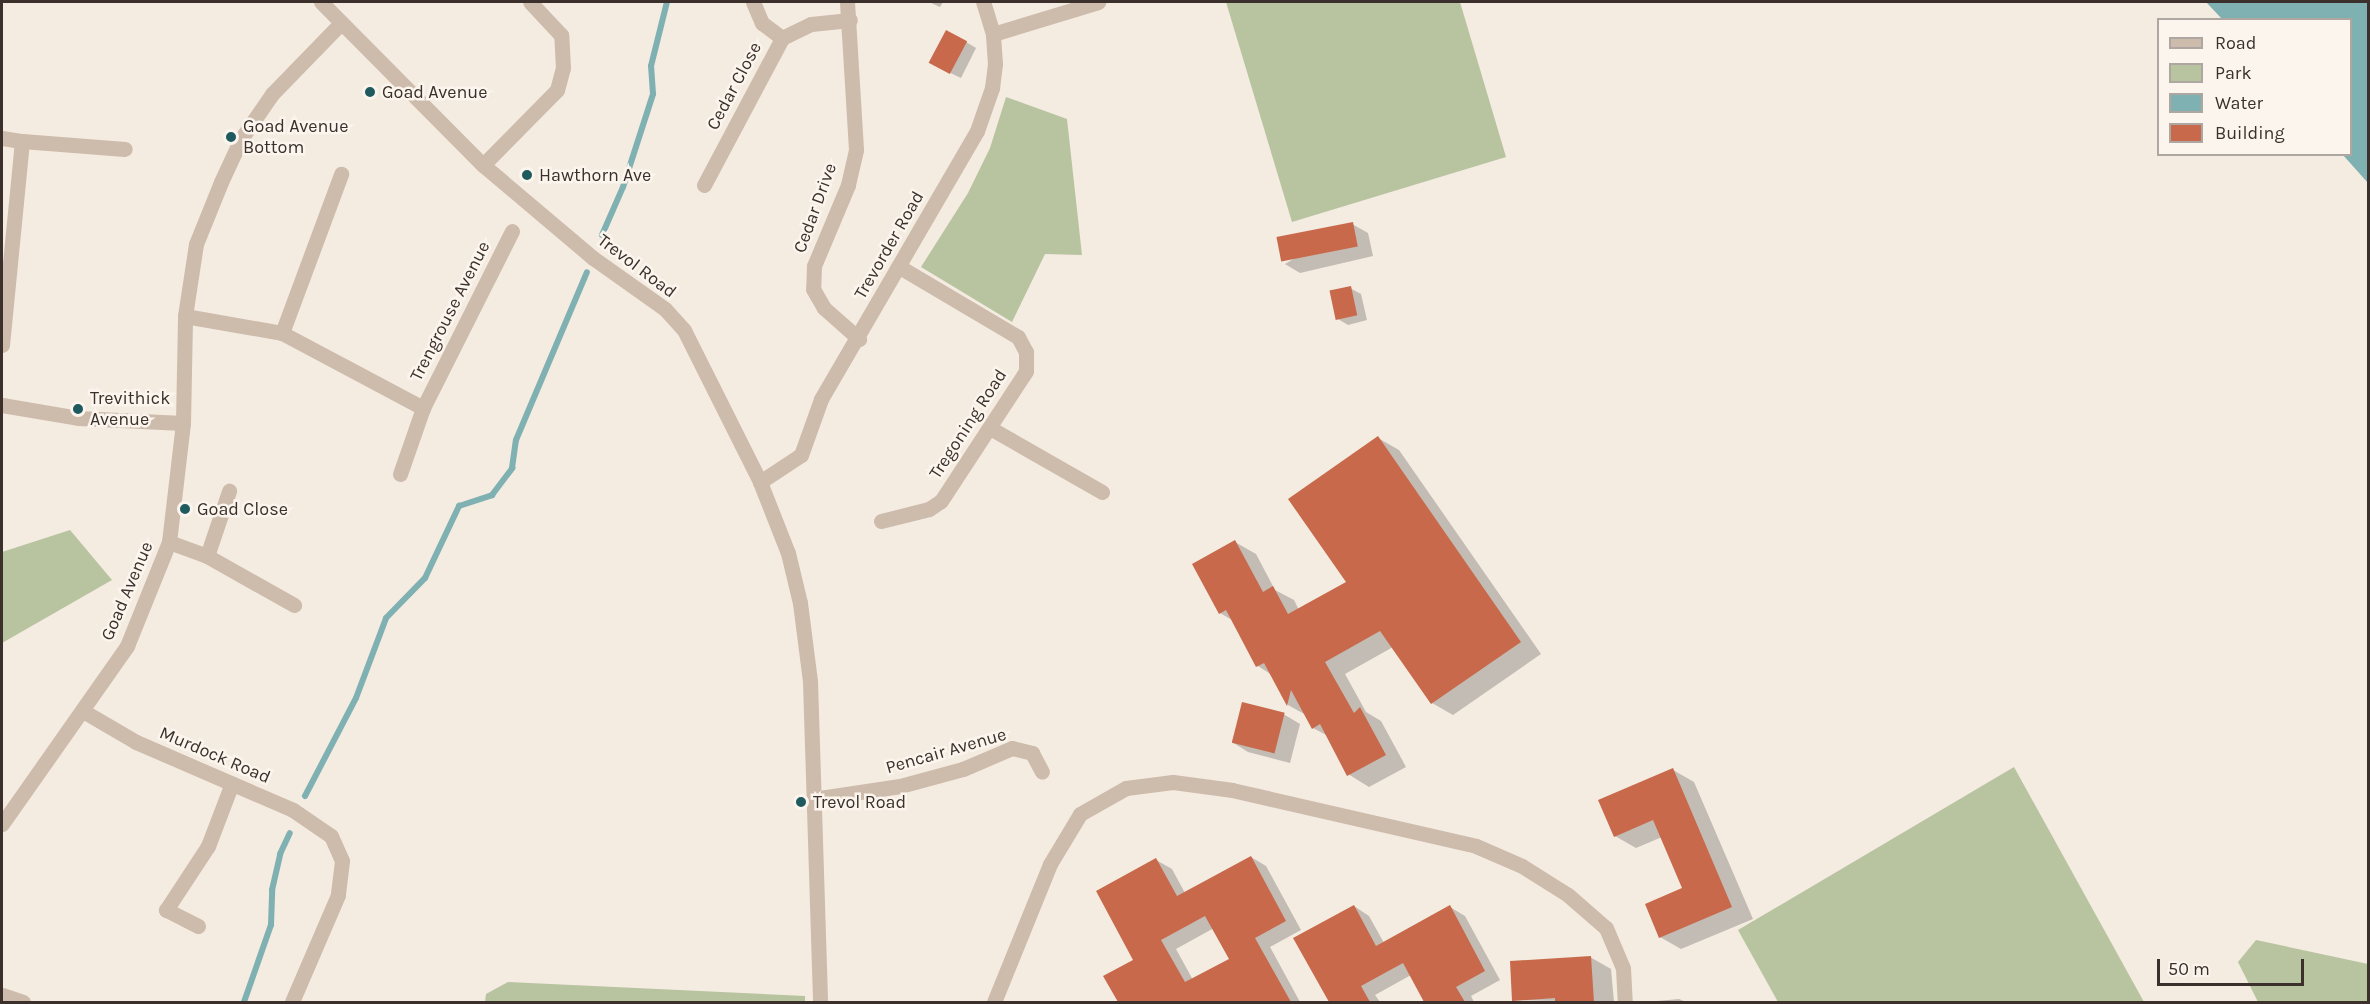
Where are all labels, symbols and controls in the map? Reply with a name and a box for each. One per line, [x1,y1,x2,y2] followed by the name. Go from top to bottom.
[2157,18,2352,156] legend
[2215,32,2256,54] text: Road
[702,38,766,134] street label: Cedar Close
[2215,62,2252,84] text: Park
[382,81,488,103] place label: Goad Avenue
[363,85,377,99] marker: Goad Avenue
[2215,92,2263,114] text: Water
[243,116,349,158] place label: Goad Avenue Bottom
[2215,122,2285,144] text: Building
[224,130,238,144] marker: Goad Avenue Bottom
[789,160,841,256] street label: Cedar Drive
[539,164,651,186] place label: Hawthorn Ave
[520,168,534,182] marker: Hawthorn Ave
[849,187,929,303] street label: Trevorder Road
[593,229,681,303] street label: Trevol Road
[405,238,495,384] street label: Trengrouse Avenue
[925,365,1011,483] street label: Tregoning Road
[90,388,170,430] place label: Trevithick Avenue
[71,402,85,416] marker: Trevithick Avenue
[197,498,288,520] place label: Goad Close
[178,502,192,516] marker: Goad Close
[96,538,158,644] street label: Goad Avenue
[156,722,274,788] street label: Murdock Road
[883,723,1009,779] street label: Pencair Avenue
[813,791,906,813] place label: Trevol Road
[794,795,808,809] marker: Trevol Road
[2160,947,2307,985] scale bar
[2168,958,2210,980] text: 50 m

